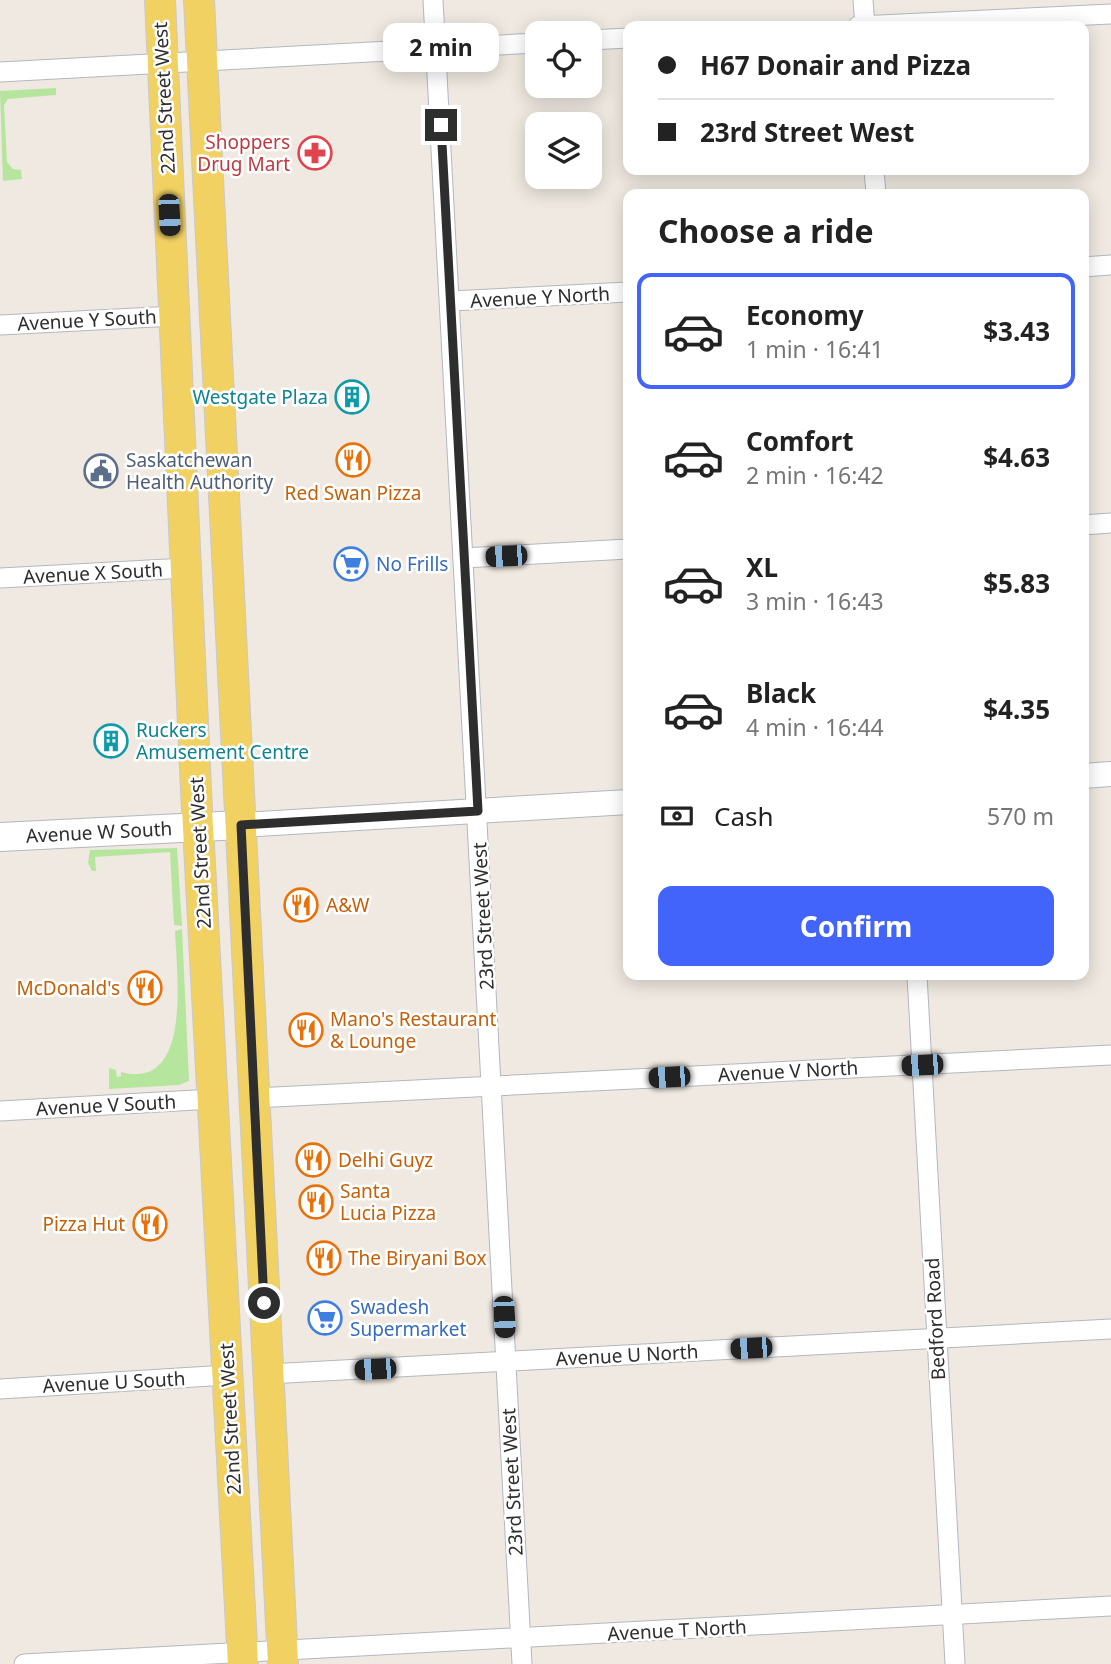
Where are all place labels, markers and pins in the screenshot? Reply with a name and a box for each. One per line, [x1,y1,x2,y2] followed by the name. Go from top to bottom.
[197,129,290,177] place label: Shoppers Drug Mart
[296,134,334,172] pharmacy icon: Shoppers Drug Mart
[333,378,371,416] building icon: Westgate Plaza
[193,384,328,410] place label: Westgate Plaza
[334,441,372,479] restaurant icon: Red Swan Pizza
[126,447,273,495] place label: Saskatchewan Health Authority
[82,452,120,490] public building icon: Saskatchewan Health Authority
[285,480,421,506] place label: Red Swan Pizza
[332,545,370,583] supermarket icon: No Frills
[376,551,448,577] place label: No Frills
[136,717,309,765] place label: Ruckers Amusement Centre
[92,722,130,760] building icon: Ruckers Amusement Centre
[282,886,320,924] restaurant icon: A&W
[326,892,370,918] place label: A&W
[126,969,164,1007] restaurant icon: McDonald's
[16,975,120,1001] place label: McDonald's
[330,1006,496,1054] place label: Mano's Restaurant & Lounge
[287,1011,325,1049] restaurant icon: Mano's Restaurant & Lounge
[294,1141,332,1179] restaurant icon: Delhi Guyz
[338,1147,433,1173] place label: Delhi Guyz
[340,1178,436,1226] place label: Santa Lucia Pizza
[297,1183,335,1221] restaurant icon: Santa Lucia Pizza
[131,1205,169,1243] restaurant icon: Pizza Hut
[42,1211,125,1237] place label: Pizza Hut
[305,1239,343,1277] restaurant icon: The Biryani Box
[348,1245,487,1271] place label: The Biryani Box
[350,1294,467,1342] place label: Swadesh Supermarket
[306,1299,344,1337] supermarket icon: Swadesh Supermarket

